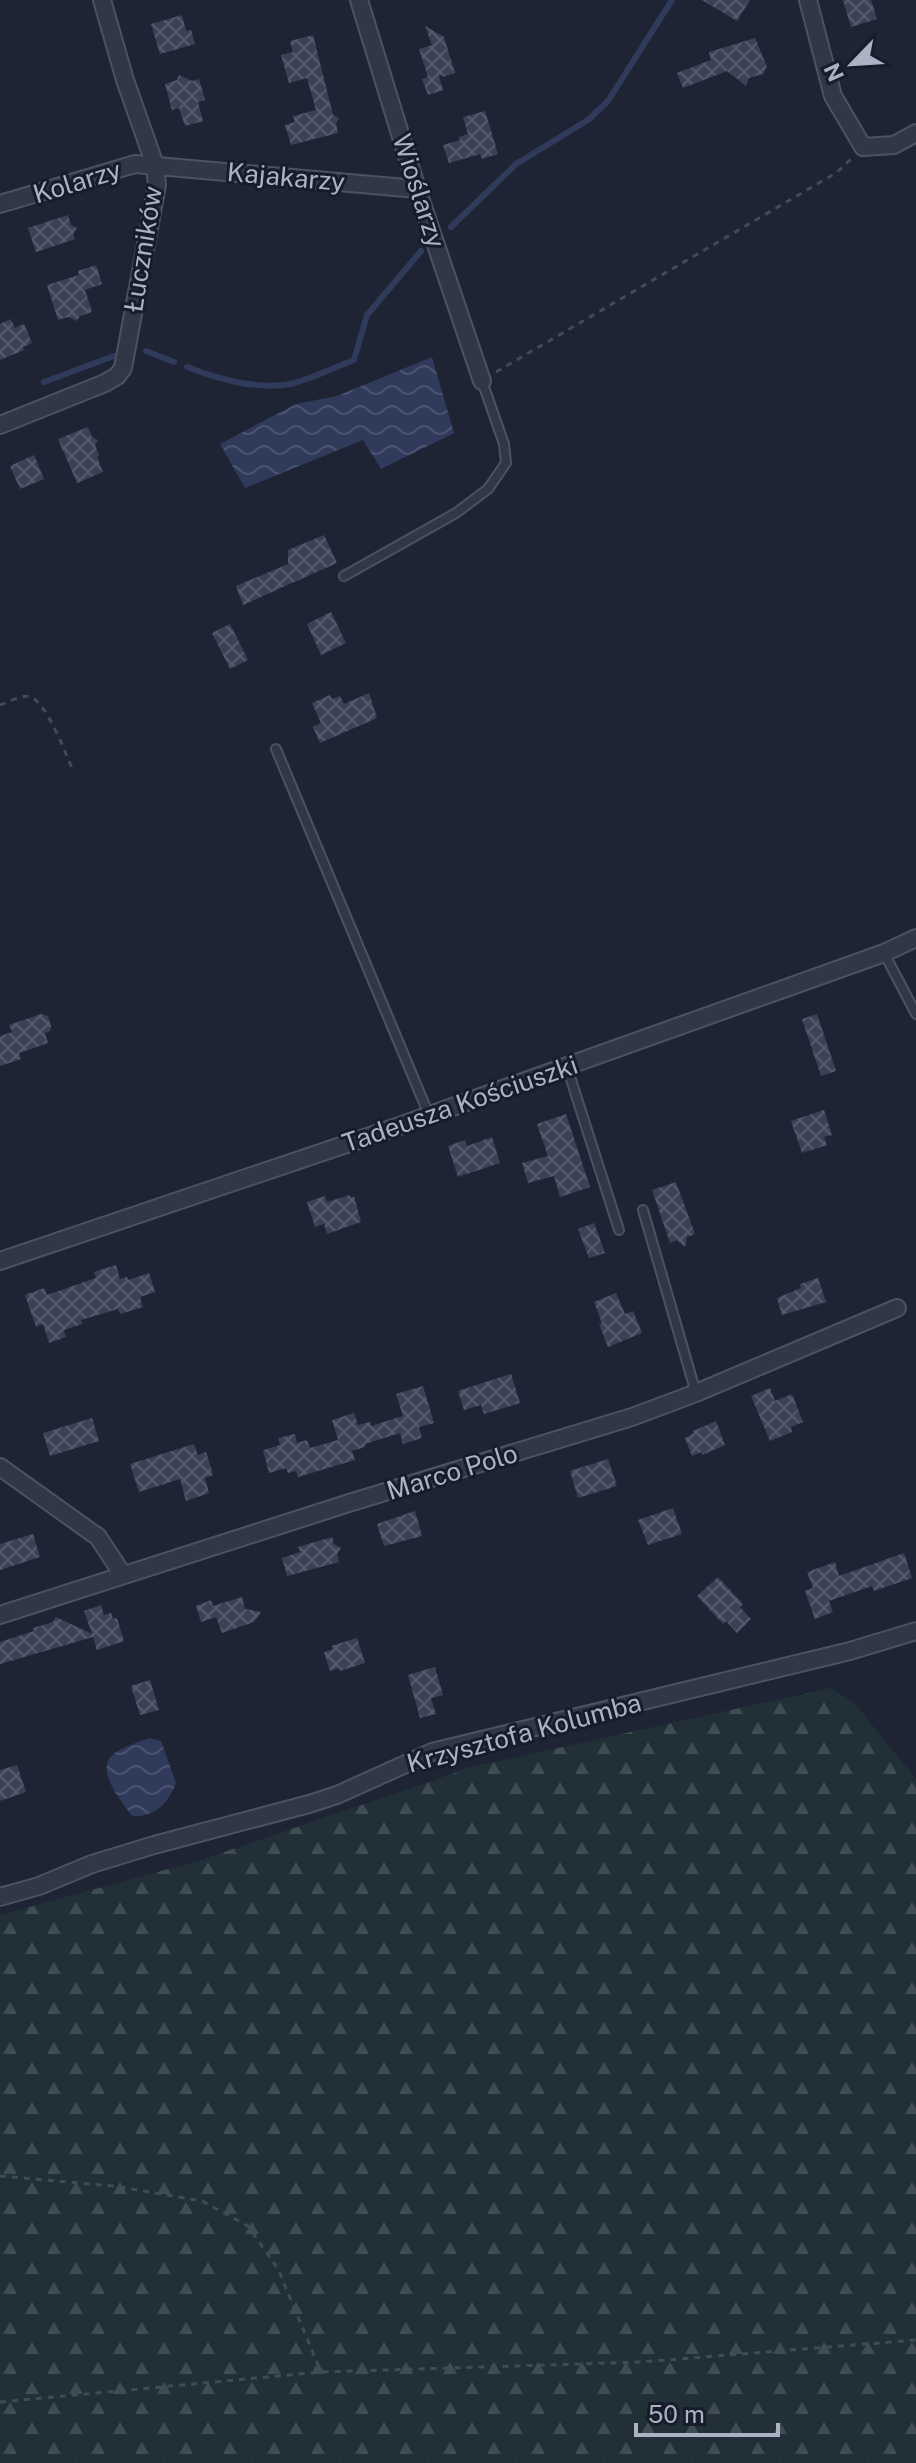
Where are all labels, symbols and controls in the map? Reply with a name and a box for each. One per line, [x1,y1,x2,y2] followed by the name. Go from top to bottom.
[812,24,892,104] north arrow
[818,59,849,86] text: N
[387,130,452,252] street label: Wioślarzy
[29,153,125,210] street label: Kolarzy
[226,156,346,197] street label: Kajakarzy
[117,184,168,314] street label: Łuczników
[338,1049,582,1158] street label: Tadeusza Kościuszki
[383,1437,521,1506] street label: Marco Polo
[403,1686,644,1779] street label: Krzysztofa Kolumba
[636,2387,778,2437] scale bar
[648,2400,705,2428] text: 50 m

